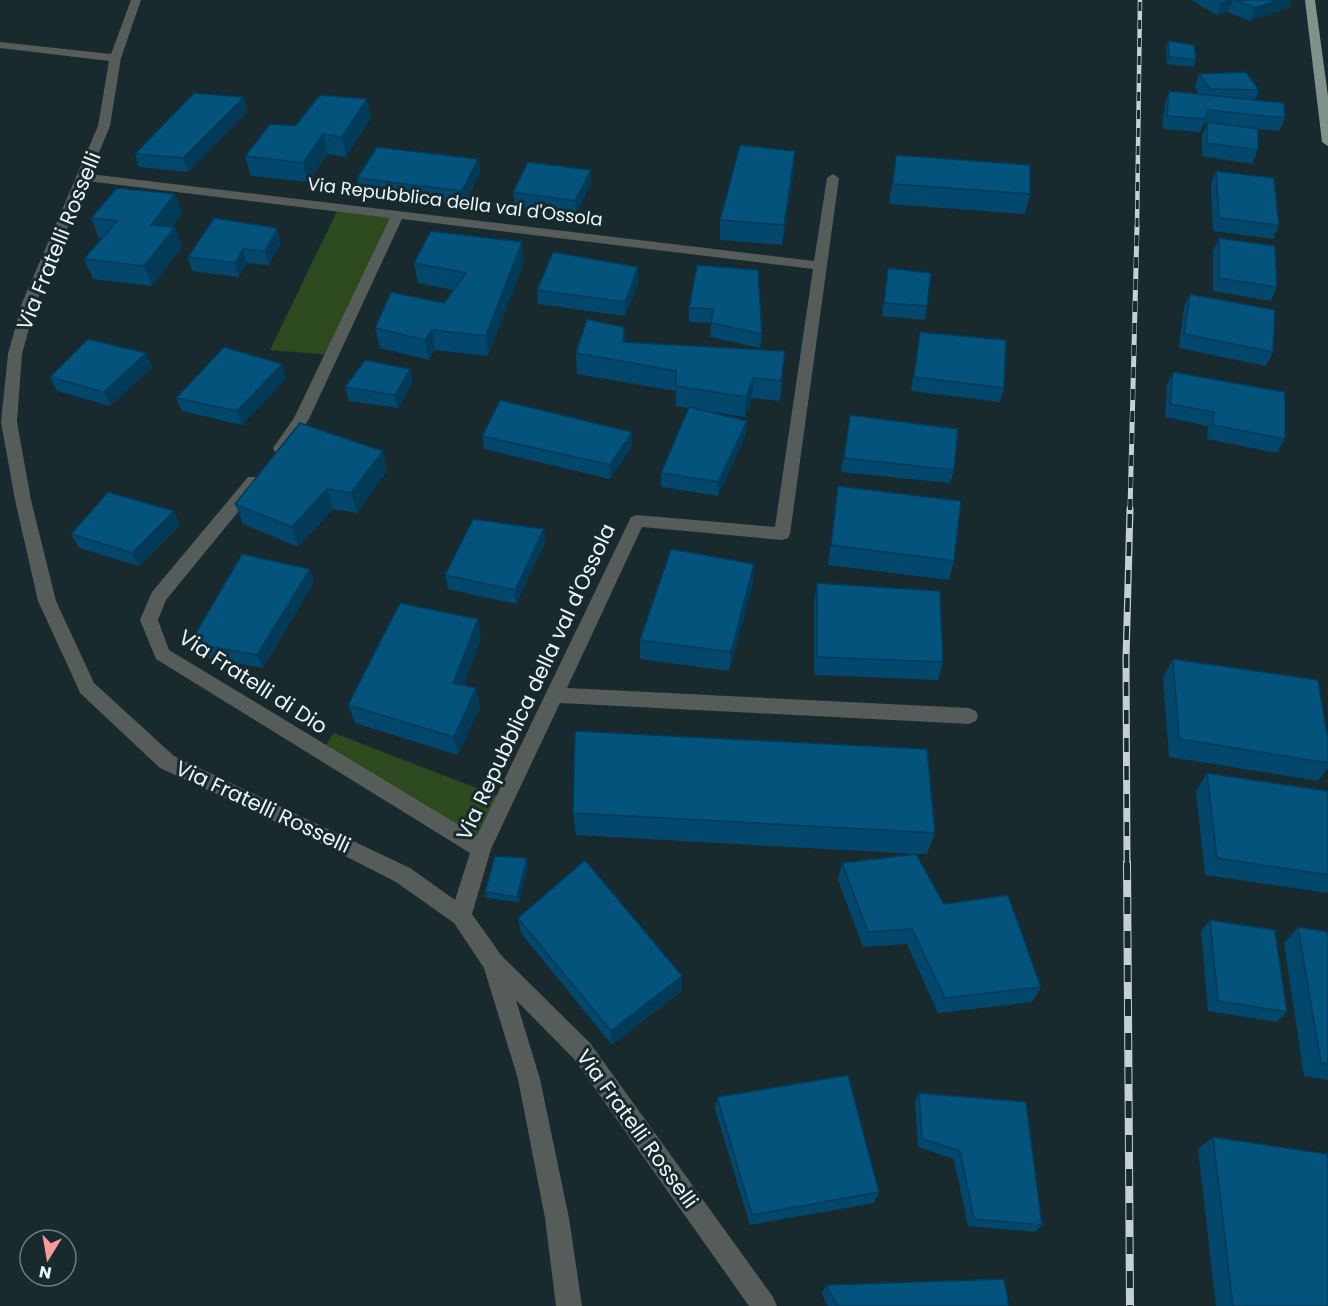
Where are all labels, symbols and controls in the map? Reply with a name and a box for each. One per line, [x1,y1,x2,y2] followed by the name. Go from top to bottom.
[9,147,108,334] street label: Via Fratelli Rosselli
[306,171,604,232] street label: Via Repubblica della val d'Ossola
[449,519,622,845] street label: Via Repubblica della val d'Ossola
[173,623,333,741] street label: Via Fratelli di Dio
[171,753,356,860] street label: Via Fratelli Rosselli
[570,1043,705,1214] street label: Via Fratelli Rosselli
[18,1228,78,1288] north arrow
[37,1260,53,1285] text: N

